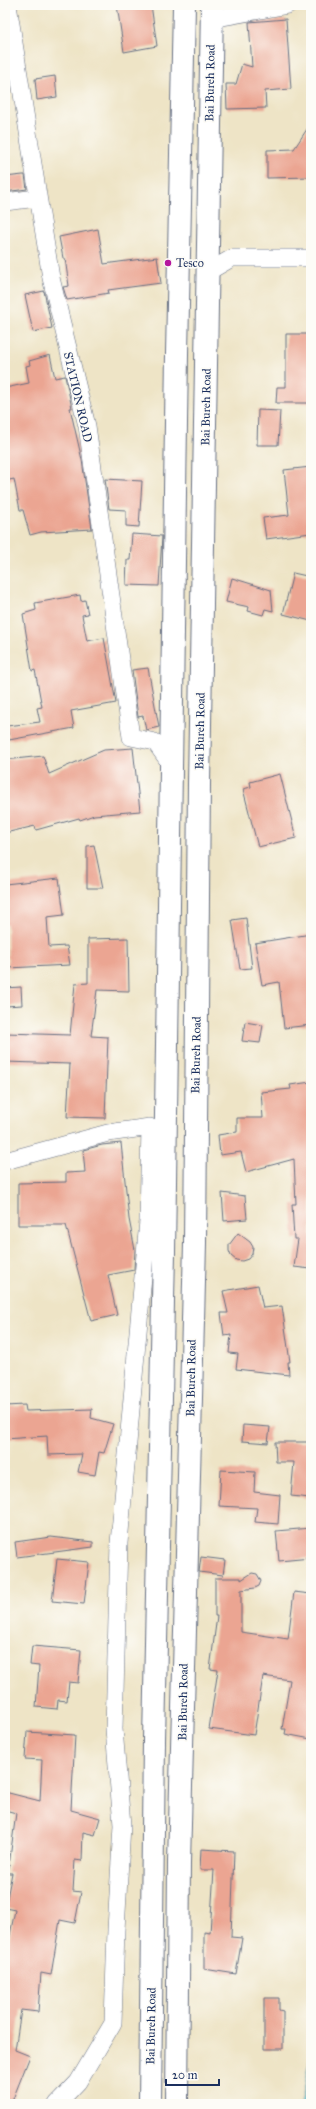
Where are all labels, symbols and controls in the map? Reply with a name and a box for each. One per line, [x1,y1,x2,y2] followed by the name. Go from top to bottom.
[202,44,218,122] street label: Bai Bureh Road
[176,256,204,270] place label: Tesco
[163,258,173,268] marker: Tesco
[61,350,95,444] street label: STATION ROAD
[198,368,214,446] street label: Bai Bureh Road
[192,692,208,770] street label: Bai Bureh Road
[188,1016,204,1094] street label: Bai Bureh Road
[183,1339,199,1417] street label: Bai Bureh Road
[175,1663,191,1741] street label: Bai Bureh Road
[143,1987,159,2065] street label: Bai Bureh Road
[166,2061,219,2087] scale bar
[172,2068,198,2082] text: 20 m

